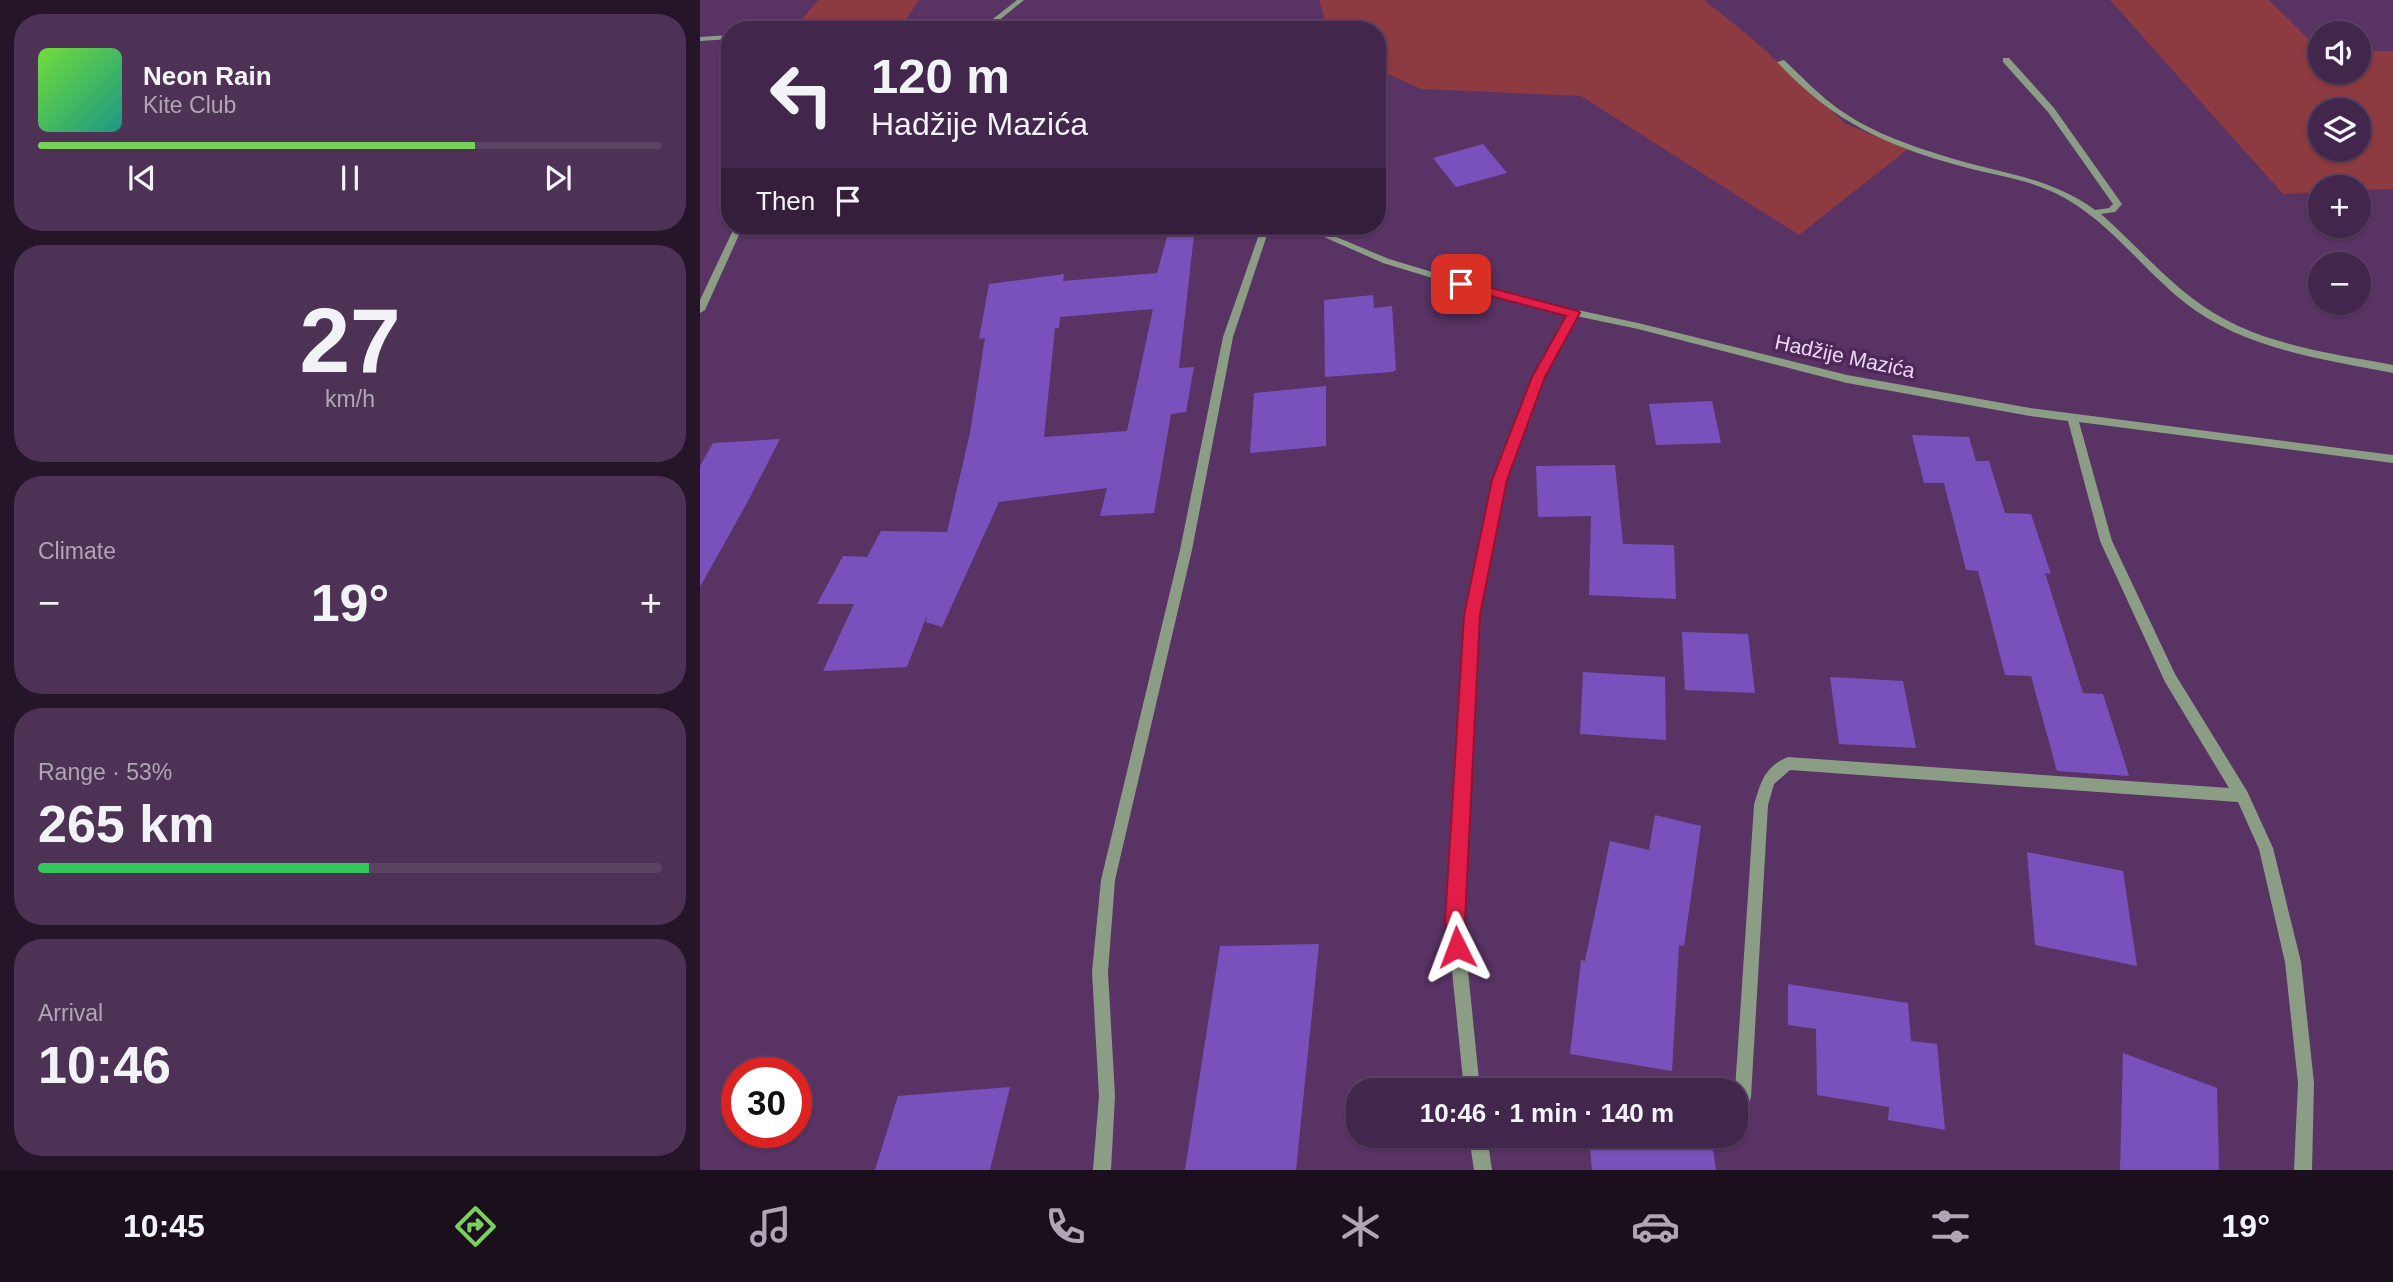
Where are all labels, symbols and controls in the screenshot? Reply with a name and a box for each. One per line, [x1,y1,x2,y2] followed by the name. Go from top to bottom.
[2308,21,2371,315] map controls
[2308,21,2371,84] button: sound
[756,49,847,140] icon: left
[871,49,1010,103] text: 120 m
[143,61,272,91] text: Neon Rain
[143,92,236,118] text: Kite Club
[2308,98,2371,161] button: layers
[871,106,1088,142] text: Hadžije Mazića
[123,159,161,197] icon: previous
[331,159,369,197] icon: pause
[539,159,577,197] icon: next
[2308,175,2371,238] button: +
[829,182,867,220] icon: arrive
[756,186,815,216] text: Then
[2308,252,2371,315] button: −
[1431,254,1491,314] pin
[1442,265,1480,303] icon: arrive
[299,290,401,391] text: 27
[1773,330,1917,382] street label: Hadžije Mazića
[325,386,375,412] text: km/h
[38,538,116,564] text: Climate
[311,574,389,632] text: 19°
[38,582,60,624] text: −
[640,582,662,624] text: +
[38,759,172,785] text: Range · 53%
[38,795,214,853] text: 265 km
[1420,910,1494,984] position arrow
[38,1000,103,1026] text: Arrival
[38,1036,171,1094] text: 10:46
[721,1057,812,1148] speed limit sign: 30
[1420,1098,1674,1128] text: 10:46 · 1 min · 140 m
[451,1202,500,1251] icon: directions
[746,1202,795,1251] icon: music
[1041,1202,1090,1251] icon: phone
[1336,1202,1385,1251] icon: climate
[1631,1202,1680,1251] icon: car
[1926,1202,1975,1251] icon: filters
[123,1208,205,1244] text: 10:45
[2222,1208,2270,1244] text: 19°

